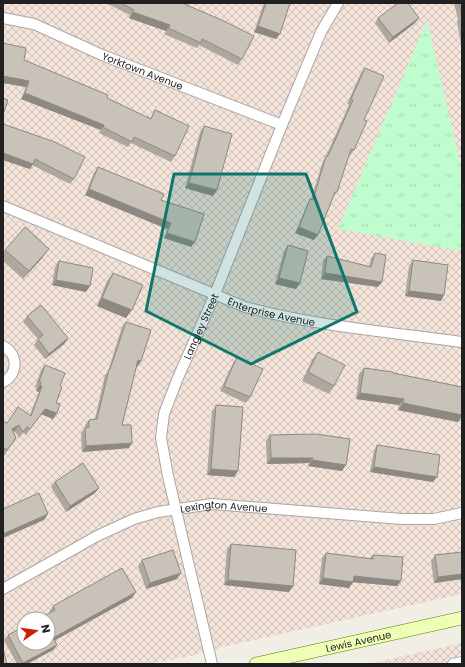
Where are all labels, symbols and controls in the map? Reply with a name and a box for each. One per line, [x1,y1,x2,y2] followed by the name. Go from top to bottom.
[100,48,186,93] street label: Yorktown Avenue
[180,291,222,362] street label: Langley Street
[225,293,316,329] street label: Enterprise Avenue
[179,496,268,516] street label: Lexington Avenue
[16,611,56,651] north arrow
[37,623,54,635] text: N
[324,627,393,656] street label: Lewis Avenue

